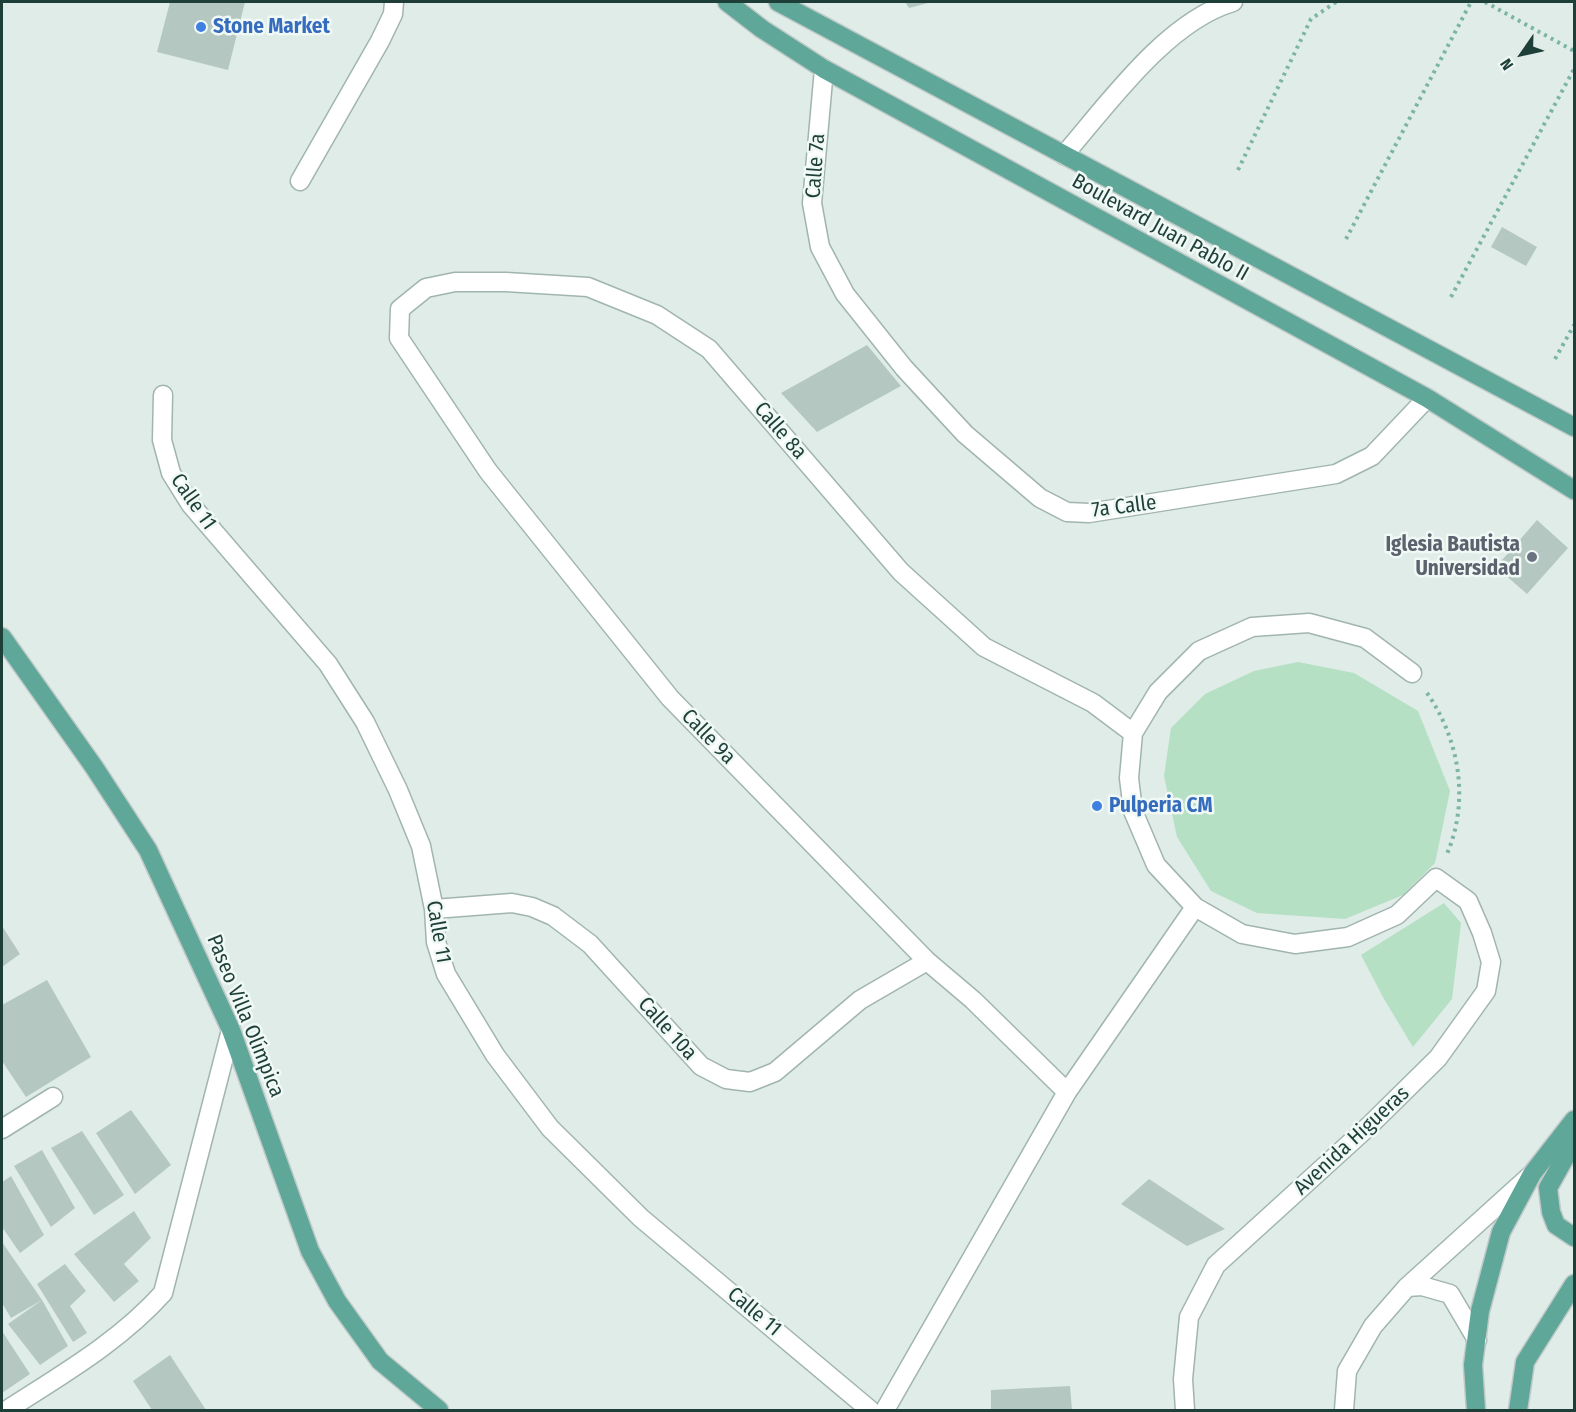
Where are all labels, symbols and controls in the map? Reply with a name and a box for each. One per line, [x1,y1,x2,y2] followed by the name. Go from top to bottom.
[213,14,330,40] place label: Stone Market
[194,20,208,34] marker: Stone Market
[1492,24,1552,84] north arrow
[1496,55,1517,74] text: N
[801,133,831,199] street label: Calle 7a
[1067,169,1253,287] street label: Boulevard Juan Pablo II
[748,397,812,465] street label: Calle 8a
[165,469,221,535] street label: Calle 11
[1090,491,1158,523] street label: 7a Calle
[1385,532,1520,582] place label: Iglesia Bautista Universidad
[1525,550,1539,564] marker: Iglesia Bautista Universidad
[676,704,740,770] street label: Calle 9a
[1109,793,1213,819] place label: Pulperia CM
[1090,799,1104,813] marker: Pulperia CM
[420,899,456,965] street label: Calle 11
[201,931,289,1101] street label: Paseo Villa Olímpica
[632,992,702,1066] street label: Calle 10a
[1289,1081,1415,1201] street label: Avenida Higueras
[722,1282,786,1342] street label: Calle 11

